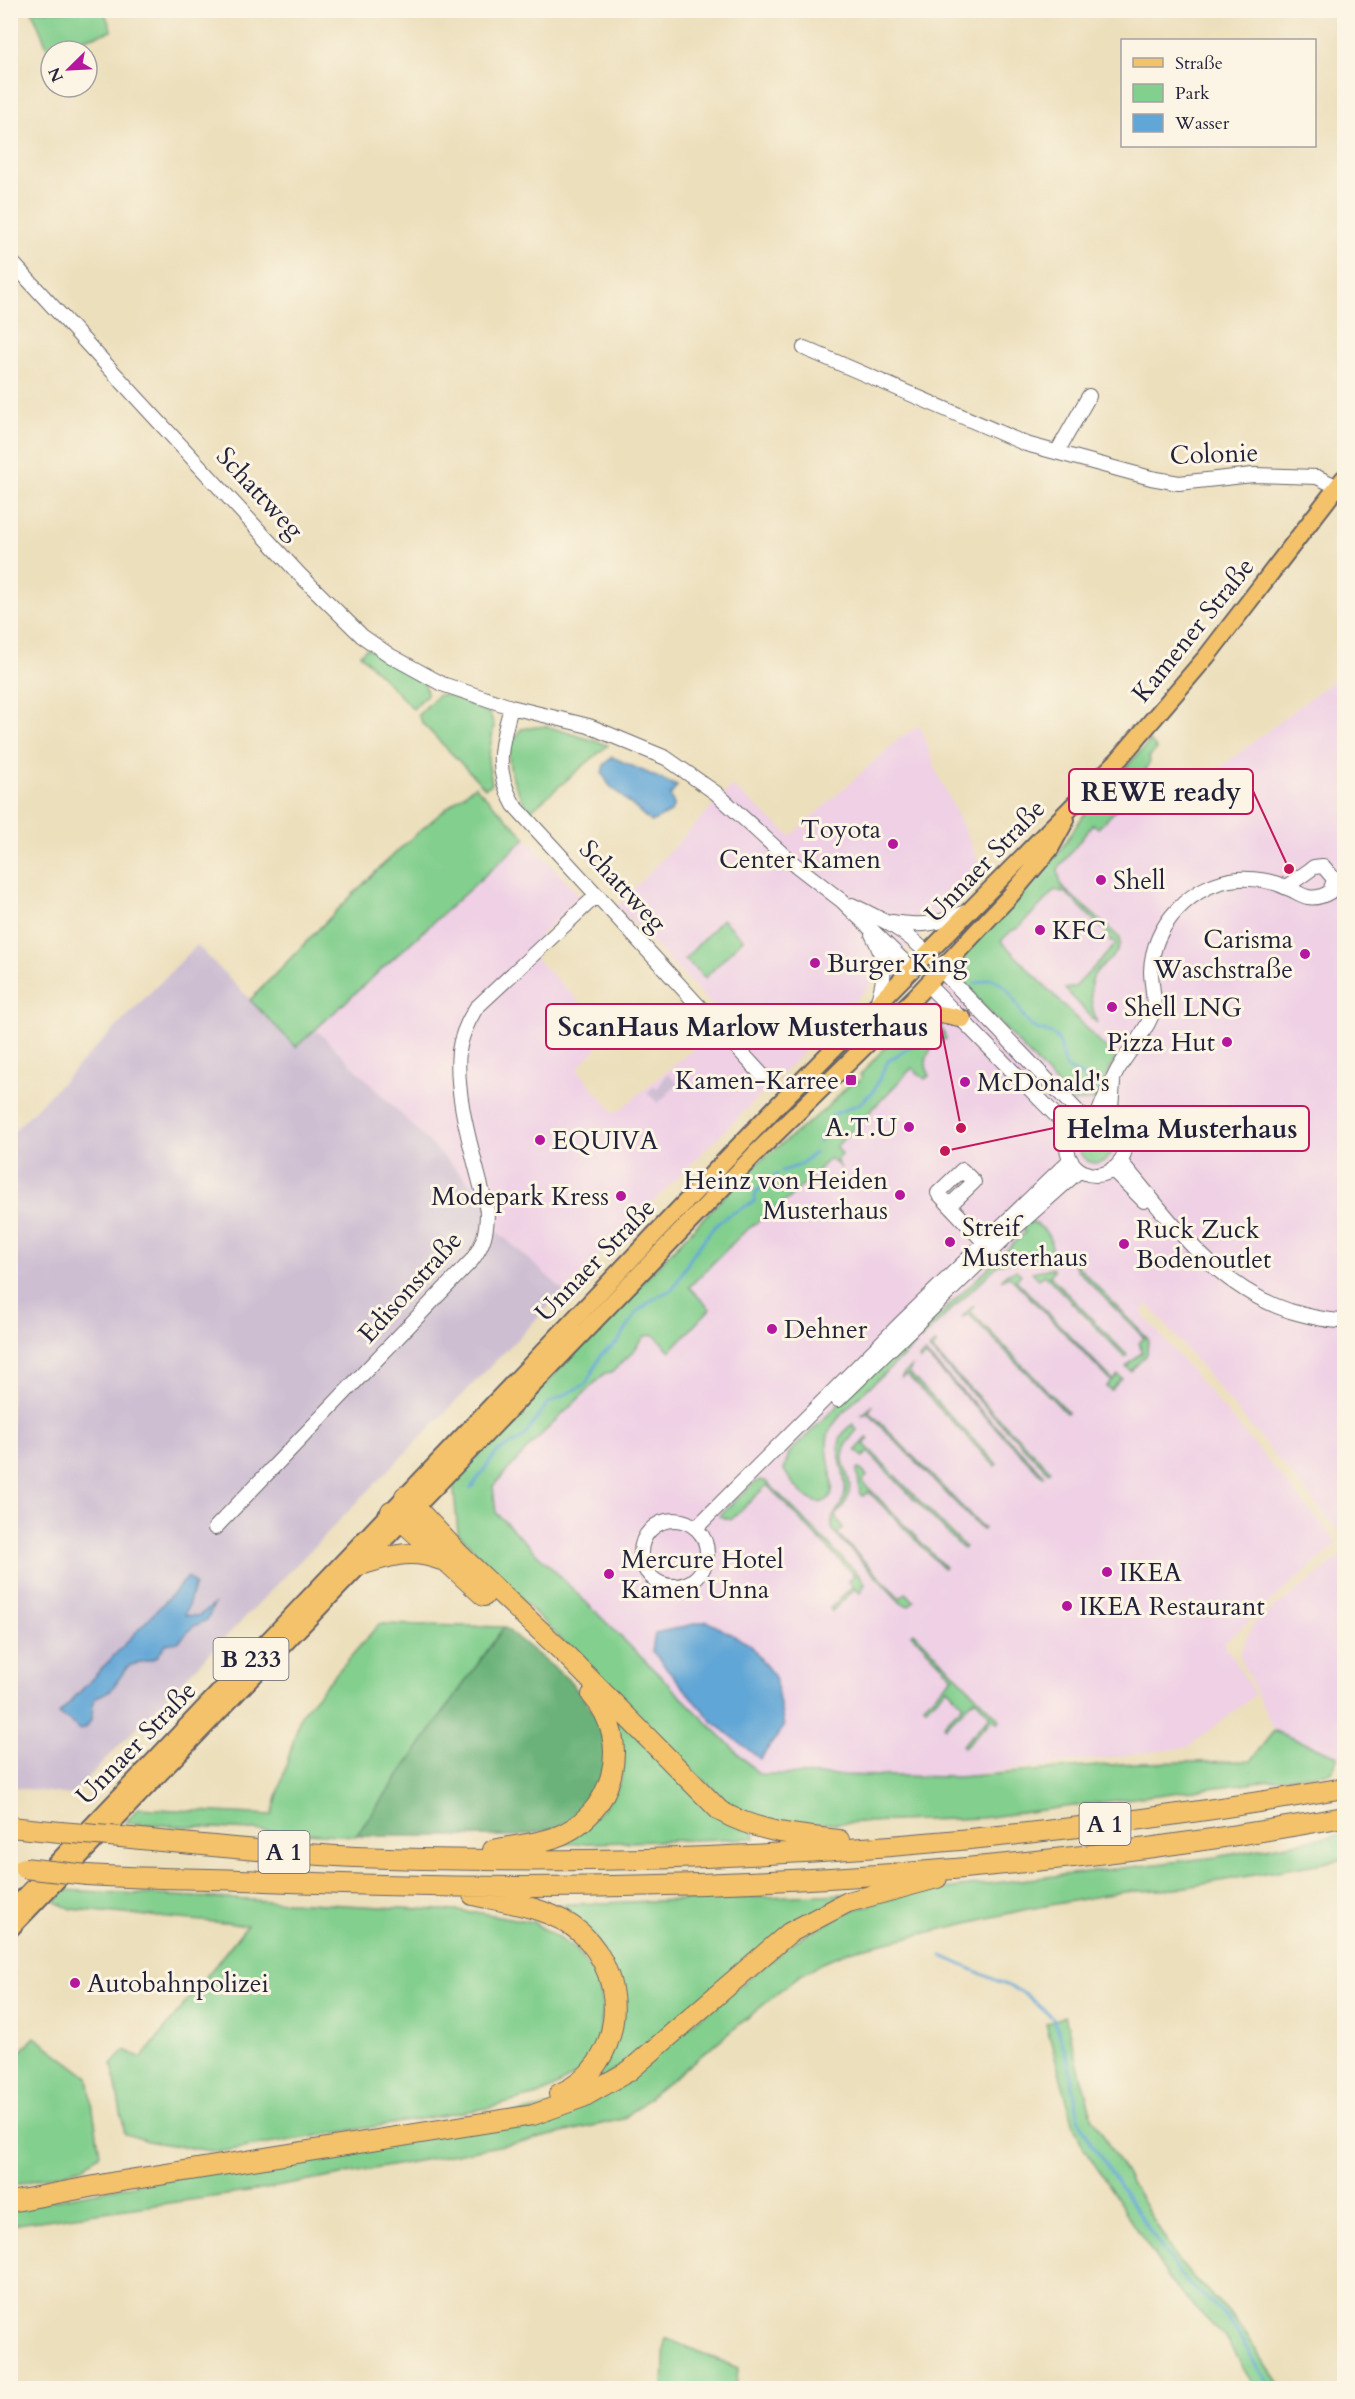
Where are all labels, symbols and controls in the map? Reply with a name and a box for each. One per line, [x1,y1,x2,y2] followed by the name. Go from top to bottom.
[39,39,99,99] north arrow
[1121,39,1316,147] legend
[1175,51,1223,76] text: Straße
[43,64,69,86] text: N
[1175,81,1210,106] text: Park
[1174,111,1230,136] text: Wasser
[1169,435,1259,473] street label: Colonie
[208,439,312,547] street label: Schattweg
[1124,550,1262,710] street label: Kamener Straße
[1069,769,1253,814] callout: REWE ready
[1081,774,1242,811] text: REWE ready
[917,791,1053,931] street label: Unnaer Straße
[719,812,881,877] place label: Toyota Center Kamen
[571,832,675,940] street label: Schattweg
[886,837,900,851] marker: Toyota Center Kamen
[1113,863,1166,898] place label: Shell
[1094,873,1108,887] marker: Shell
[1052,913,1106,948] place label: KFC
[1152,922,1293,987] place label: Carisma Waschstraße
[1033,923,1047,937] marker: KFC
[827,946,968,981] place label: Burger King
[1298,947,1312,961] marker: Carisma Waschstraße
[808,956,822,970] marker: Burger King
[1124,990,1242,1025] place label: Shell LNG
[1105,1000,1119,1014] marker: Shell LNG
[546,1004,941,1049] callout: ScanHaus Marlow Musterhaus
[558,1009,928,1046] text: ScanHaus Marlow Musterhaus
[1107,1025,1215,1060] place label: Pizza Hut
[1220,1035,1234,1049] marker: Pizza Hut
[675,1063,839,1098] place label: Kamen-Karree
[977,1065,1110,1100] place label: McDonald's
[844,1073,858,1087] marker: Kamen-Karree
[958,1075,972,1089] marker: McDonald's
[1054,1106,1309,1151] callout: Helma Musterhaus
[825,1110,897,1145] place label: A.T.U
[1066,1111,1298,1148] text: Helma Musterhaus
[902,1120,916,1134] marker: A.T.U
[552,1123,659,1158] place label: EQUIVA
[533,1133,547,1147] marker: EQUIVA
[684,1163,888,1228] place label: Heinz von Heiden Musterhaus
[431,1179,609,1214] place label: Modepark Kress
[893,1188,907,1202] marker: Heinz von Heiden Musterhaus
[614,1189,628,1203] marker: Modepark Kress
[527,1190,663,1330] street label: Unnaer Straße
[962,1210,1087,1275] place label: Streif Musterhaus
[1136,1212,1271,1277] place label: Ruck Zuck Bodenoutlet
[350,1223,470,1351] street label: Edisonstraße
[943,1235,957,1249] marker: Streif Musterhaus
[1117,1237,1131,1251] marker: Ruck Zuck Bodenoutlet
[784,1312,868,1347] place label: Dehner
[765,1322,779,1336] marker: Dehner
[621,1542,784,1607] place label: Mercure Hotel Kamen Unna
[1119,1555,1182,1590] place label: IKEA
[1100,1565,1114,1579] marker: IKEA
[602,1567,616,1581] marker: Mercure Hotel Kamen Unna
[1079,1589,1265,1624] place label: IKEA Restaurant
[1060,1599,1074,1613] marker: IKEA Restaurant
[214,1638,288,1680] road number: B 233
[68,1673,204,1813] street label: Unnaer Straße
[1080,1803,1130,1845] road number: A 1
[258,1831,310,1873] road number: A 1
[87,1966,269,2001] place label: Autobahnpolizei
[68,1976,82,1990] marker: Autobahnpolizei

